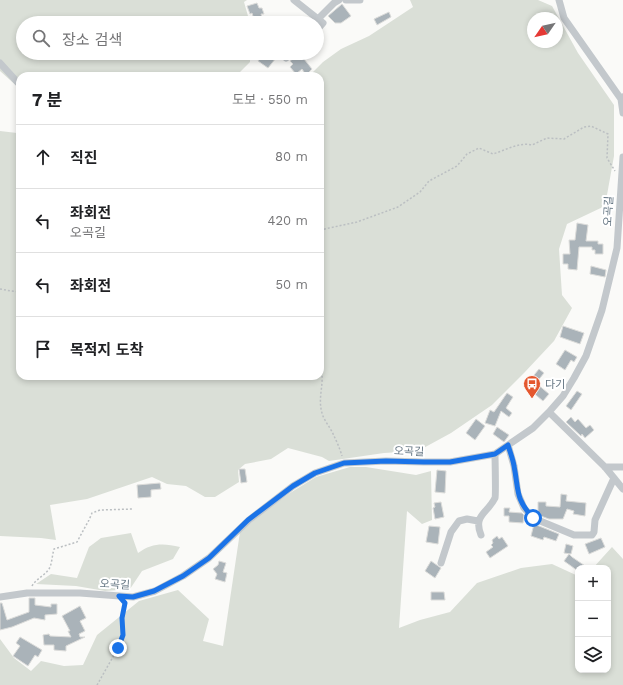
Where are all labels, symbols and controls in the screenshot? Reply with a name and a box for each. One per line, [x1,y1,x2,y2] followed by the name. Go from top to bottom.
[527,12,563,48] north arrow
[16,16,324,60] search box
[30,27,52,49] icon: search
[62,31,122,49] text: 장소 검색
[32,90,62,110] text: 7 분
[232,92,308,107] text: 도보 · 550 m
[32,146,54,168] icon: ahead
[70,149,98,167] text: 직진
[275,149,308,164] text: 80 m
[601,196,616,227] street label: 오곡길
[70,204,111,222] text: 좌회전
[32,210,54,232] icon: left
[268,213,308,228] text: 420 m
[70,225,106,240] text: 오곡길
[32,274,54,296] icon: left
[70,277,111,295] text: 좌회전
[276,277,308,292] text: 50 m
[32,338,54,360] icon: arrive
[70,341,143,359] text: 목적지 도착
[522,374,542,399] bus stop icon: 다기
[545,378,565,391] place label: 다기
[394,444,424,459] street label: 오곡길
[524,509,542,527] route start
[575,565,611,673] map controls
[575,565,611,601] button: +
[99,577,130,592] street label: 오곡길
[575,601,611,637] button: −
[575,637,611,673] button: layers
[109,639,127,657] route end

